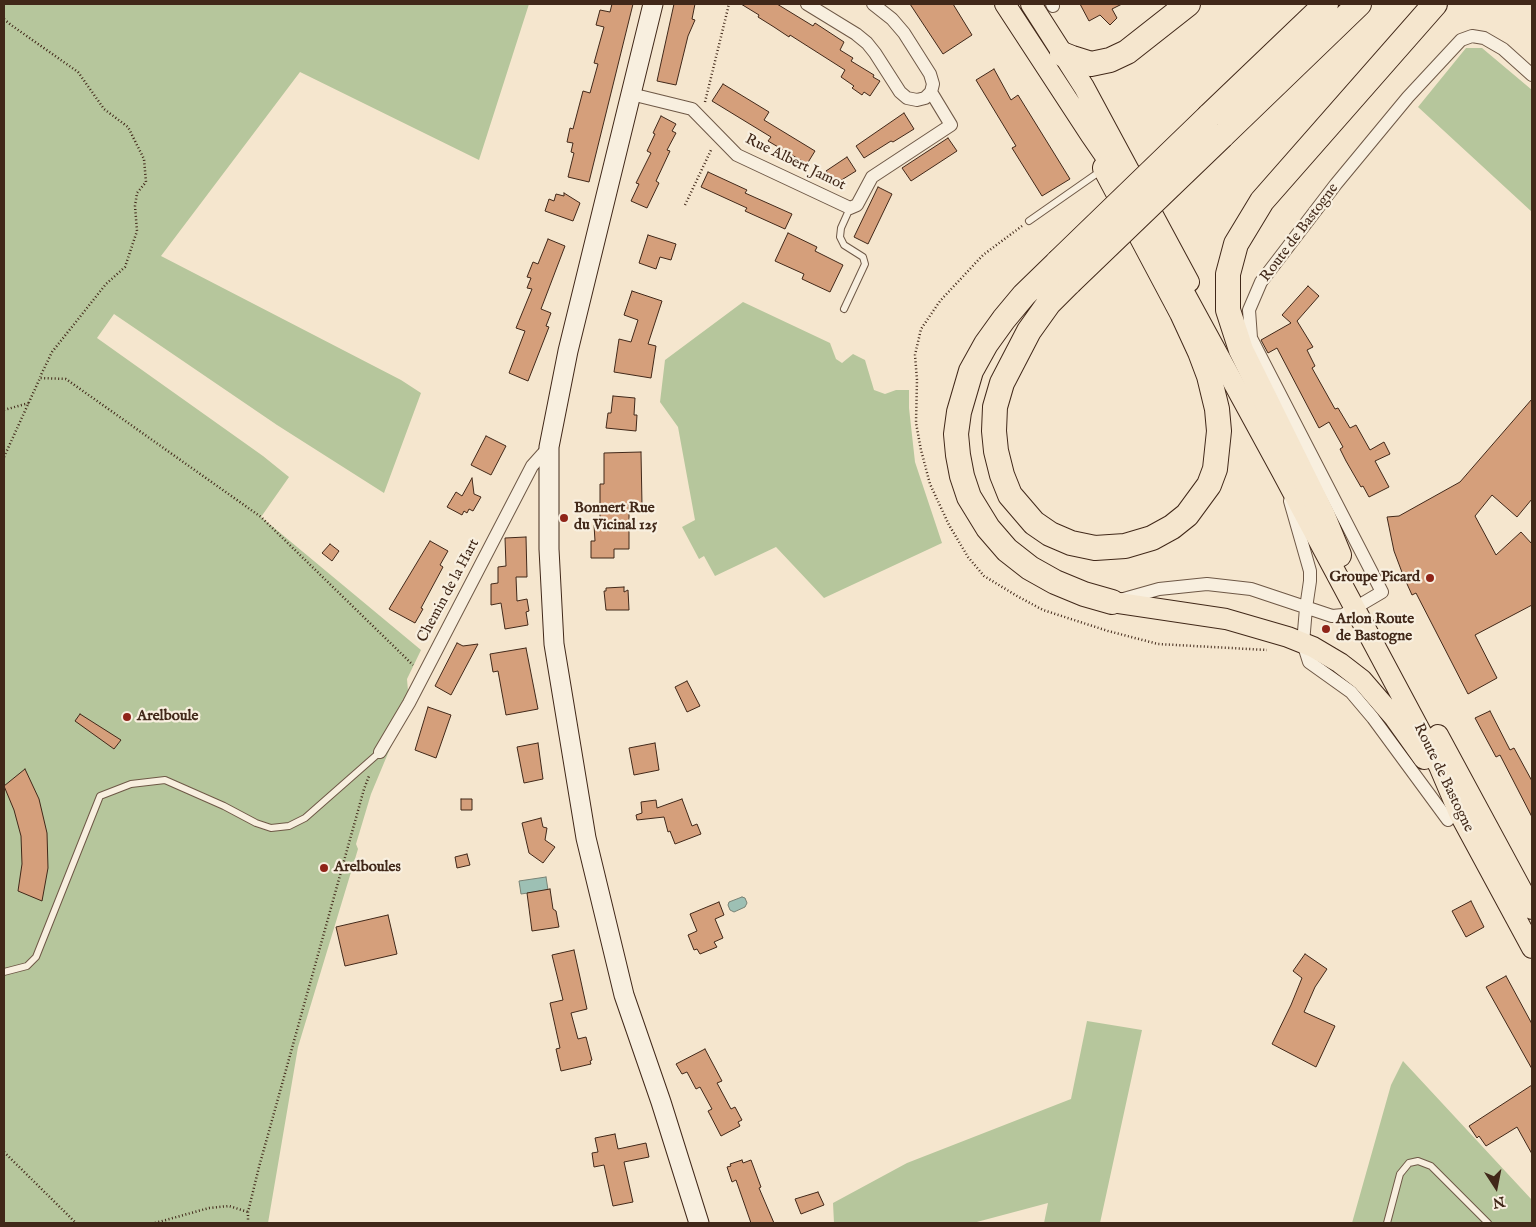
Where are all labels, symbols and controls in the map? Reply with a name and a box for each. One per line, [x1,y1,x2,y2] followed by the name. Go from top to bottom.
[742,131,848,195] street label: Rue Albert Jamot
[1257,180,1343,286] street label: Route de Bastogne
[574,500,657,535] place label: Bonnert Rue du Vicinal 125
[558,512,570,524] marker: Bonnert Rue du Vicinal 125
[414,536,484,646] street label: Chemin de la Hart
[1329,569,1420,587] place label: Groupe Picard
[1424,572,1436,584] marker: Groupe Picard
[1336,611,1414,646] place label: Arlon Route de Bastogne
[1320,623,1332,635] marker: Arlon Route de Bastogne
[137,708,198,726] place label: Arelboule
[121,711,133,723] marker: Arelboule
[1409,721,1477,835] street label: Route de Bastogne
[334,859,401,877] place label: Arelboules
[318,862,330,874] marker: Arelboules
[1471,1162,1521,1212] north arrow
[1491,1192,1507,1212] text: N

